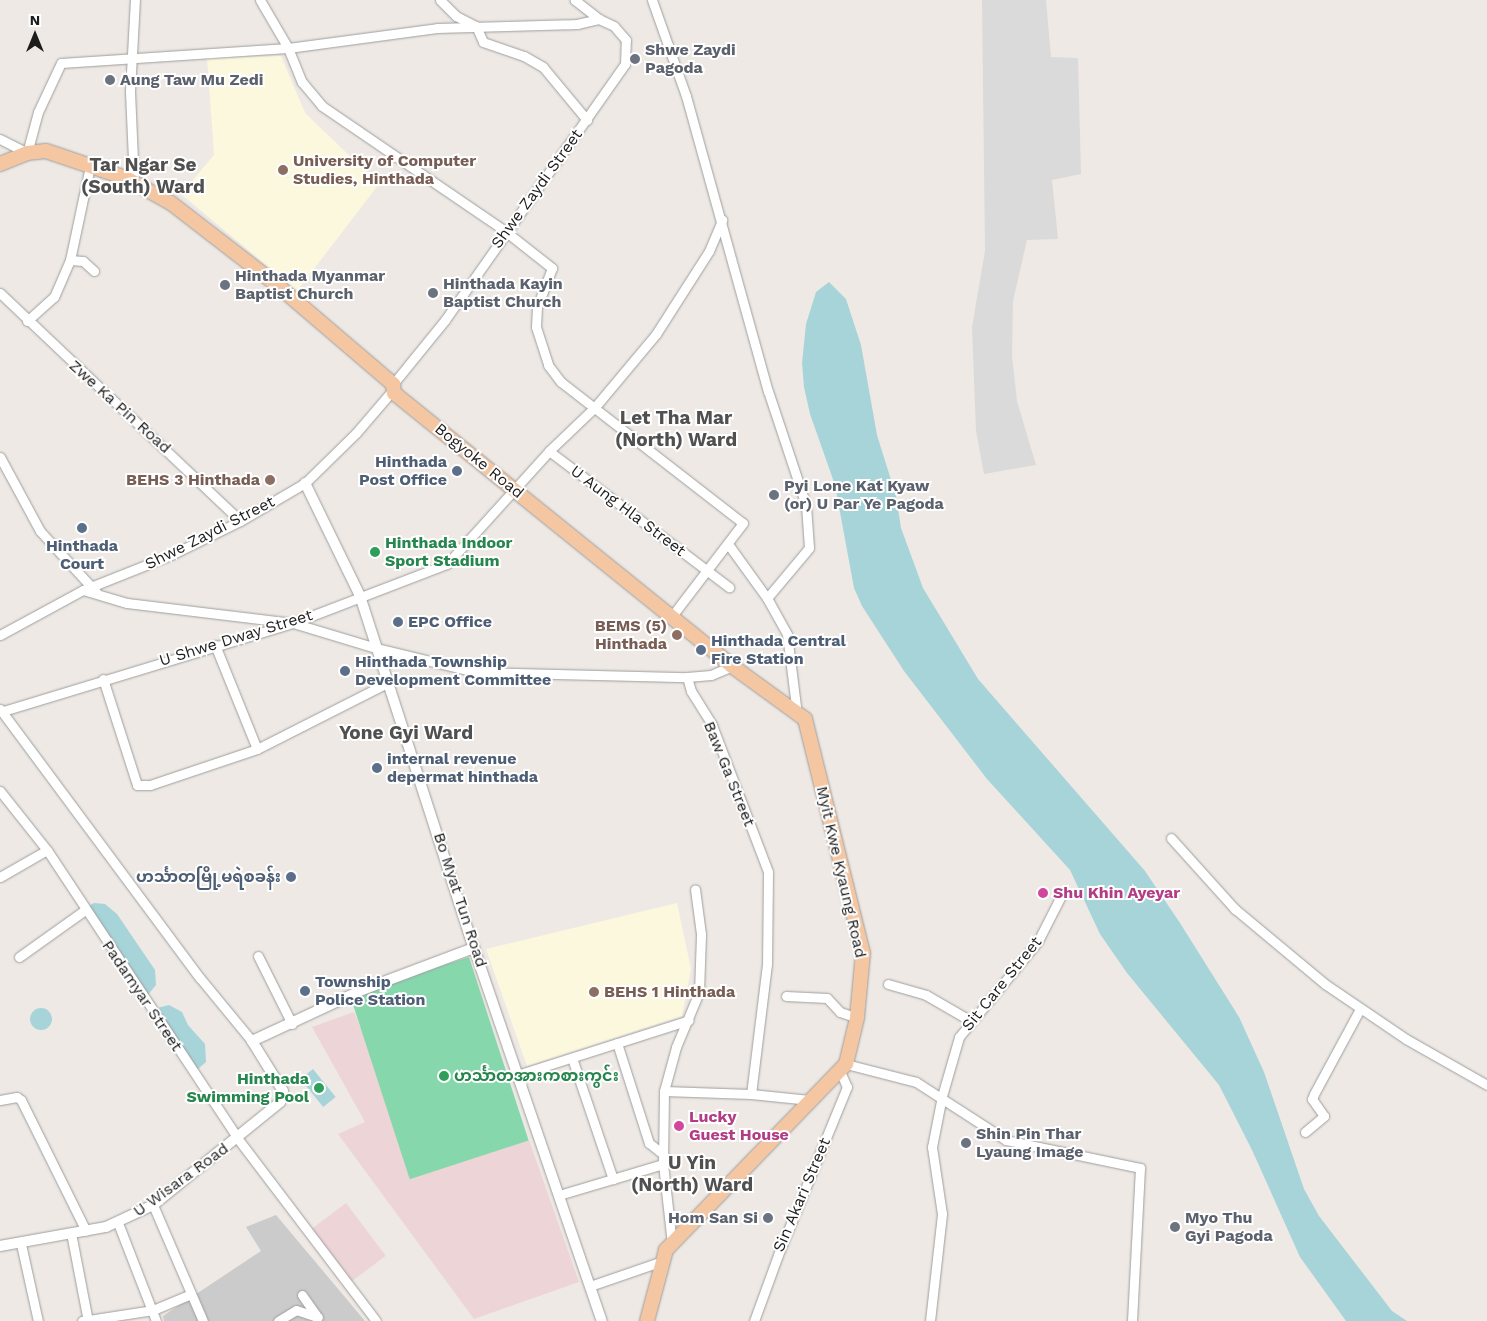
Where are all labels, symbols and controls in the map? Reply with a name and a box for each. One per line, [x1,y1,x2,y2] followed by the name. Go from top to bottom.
[10,10,60,60] north arrow
[30,12,40,28] text: N
[645,40,736,78] place label: Shwe Zaydi Pagoda
[629,53,641,65] marker: Shwe Zaydi Pagoda
[120,70,264,90] place label: Aung Taw Mu Zedi
[104,74,116,86] marker: Aung Taw Mu Zedi
[487,126,587,252] street label: Shwe Zaydi Street
[293,151,477,189] place label: University of Computer Studies, Hinthada
[81,154,205,198] district label: Tar Ngar Se (South) Ward
[277,164,289,176] marker: University of Computer Studies, Hinthada
[235,266,385,304] place label: Hinthada Myanmar Baptist Church
[443,274,563,312] place label: Hinthada Kayin Baptist Church
[219,279,231,291] marker: Hinthada Myanmar Baptist Church
[427,287,439,299] marker: Hinthada Kayin Baptist Church
[65,356,175,458] street label: Zwe Ka Pin Road
[615,407,737,451] district label: Let Tha Mar (North) Ward
[431,419,527,503] street label: Bogyoke Road
[359,452,447,490] place label: Hinthada Post Office
[566,461,690,561] street label: U Aung Hla Street
[451,465,463,477] marker: Hinthada Post Office
[126,470,260,490] place label: BEHS 3 Hinthada
[264,474,276,486] marker: BEHS 3 Hinthada
[784,476,945,514] place label: Pyi Lone Kat Kyaw (or) U Par Ye Pagoda
[768,489,780,501] marker: Pyi Lone Kat Kyaw (or) U Par Ye Pagoda
[142,492,278,574] street label: Shwe Zaydi Street
[76,522,88,534] marker: Hinthada Court
[385,533,513,571] place label: Hinthada Indoor Sport Stadium
[46,536,118,574] place label: Hinthada Court
[369,546,381,558] marker: Hinthada Indoor Sport Stadium
[157,605,315,671] street label: U Shwe Dway Street
[408,612,492,632] place label: EPC Office
[392,616,404,628] marker: EPC Office
[595,616,667,654] place label: BEMS (5) Hinthada
[671,629,683,641] marker: BEMS (5) Hinthada
[711,631,846,669] place label: Hinthada Central Fire Station
[695,644,707,656] marker: Hinthada Central Fire Station
[355,652,551,690] place label: Hinthada Township Development Committee
[339,665,351,677] marker: Hinthada Township Development Committee
[699,718,759,830] street label: Baw Ga Street
[339,722,473,744] district label: Yone Gyi Ward
[387,749,538,787] place label: internal revenue depermat hinthada
[371,762,383,774] marker: internal revenue depermat hinthada
[812,784,870,960] street label: Myit Kwe Kyaung Road
[429,830,491,970] street label: Bo Myat Tun Road
[136,867,281,887] place label: ဟင်္သာတမြို့မရဲစခန်း
[285,871,297,883] marker: ဟင်္သာတမြို့မရဲစခန်း
[1053,883,1181,903] place label: Shu Khin Ayeyar
[1037,887,1049,899] marker: Shu Khin Ayeyar
[958,933,1046,1035] street label: Sit Care Street
[98,937,186,1055] street label: Padamyar Street
[315,972,425,1010] place label: Township Police Station
[604,982,735,1002] place label: BEHS 1 Hinthada
[299,985,311,997] marker: Township Police Station
[588,986,600,998] marker: BEHS 1 Hinthada
[454,1066,619,1086] place label: ဟင်္သာတအားကစားကွင်း
[187,1069,309,1107] place label: Hinthada Swimming Pool
[438,1070,450,1082] marker: ဟင်္သာတအားကစားကွင်း
[313,1082,325,1094] marker: Hinthada Swimming Pool
[689,1107,789,1145] place label: Lucky Guest House
[673,1120,685,1132] marker: Lucky Guest House
[976,1124,1084,1162] place label: Shin Pin Thar Lyaung Image
[769,1135,835,1255] street label: Sin Akari Street
[960,1137,972,1149] marker: Shin Pin Thar Lyaung Image
[129,1139,233,1221] street label: U Wisara Road
[631,1152,753,1196] district label: U Yin (North) Ward
[668,1208,758,1228] place label: Hom San Si
[1185,1208,1273,1246] place label: Myo Thu Gyi Pagoda
[762,1212,774,1224] marker: Hom San Si
[1169,1221,1181,1233] marker: Myo Thu Gyi Pagoda

